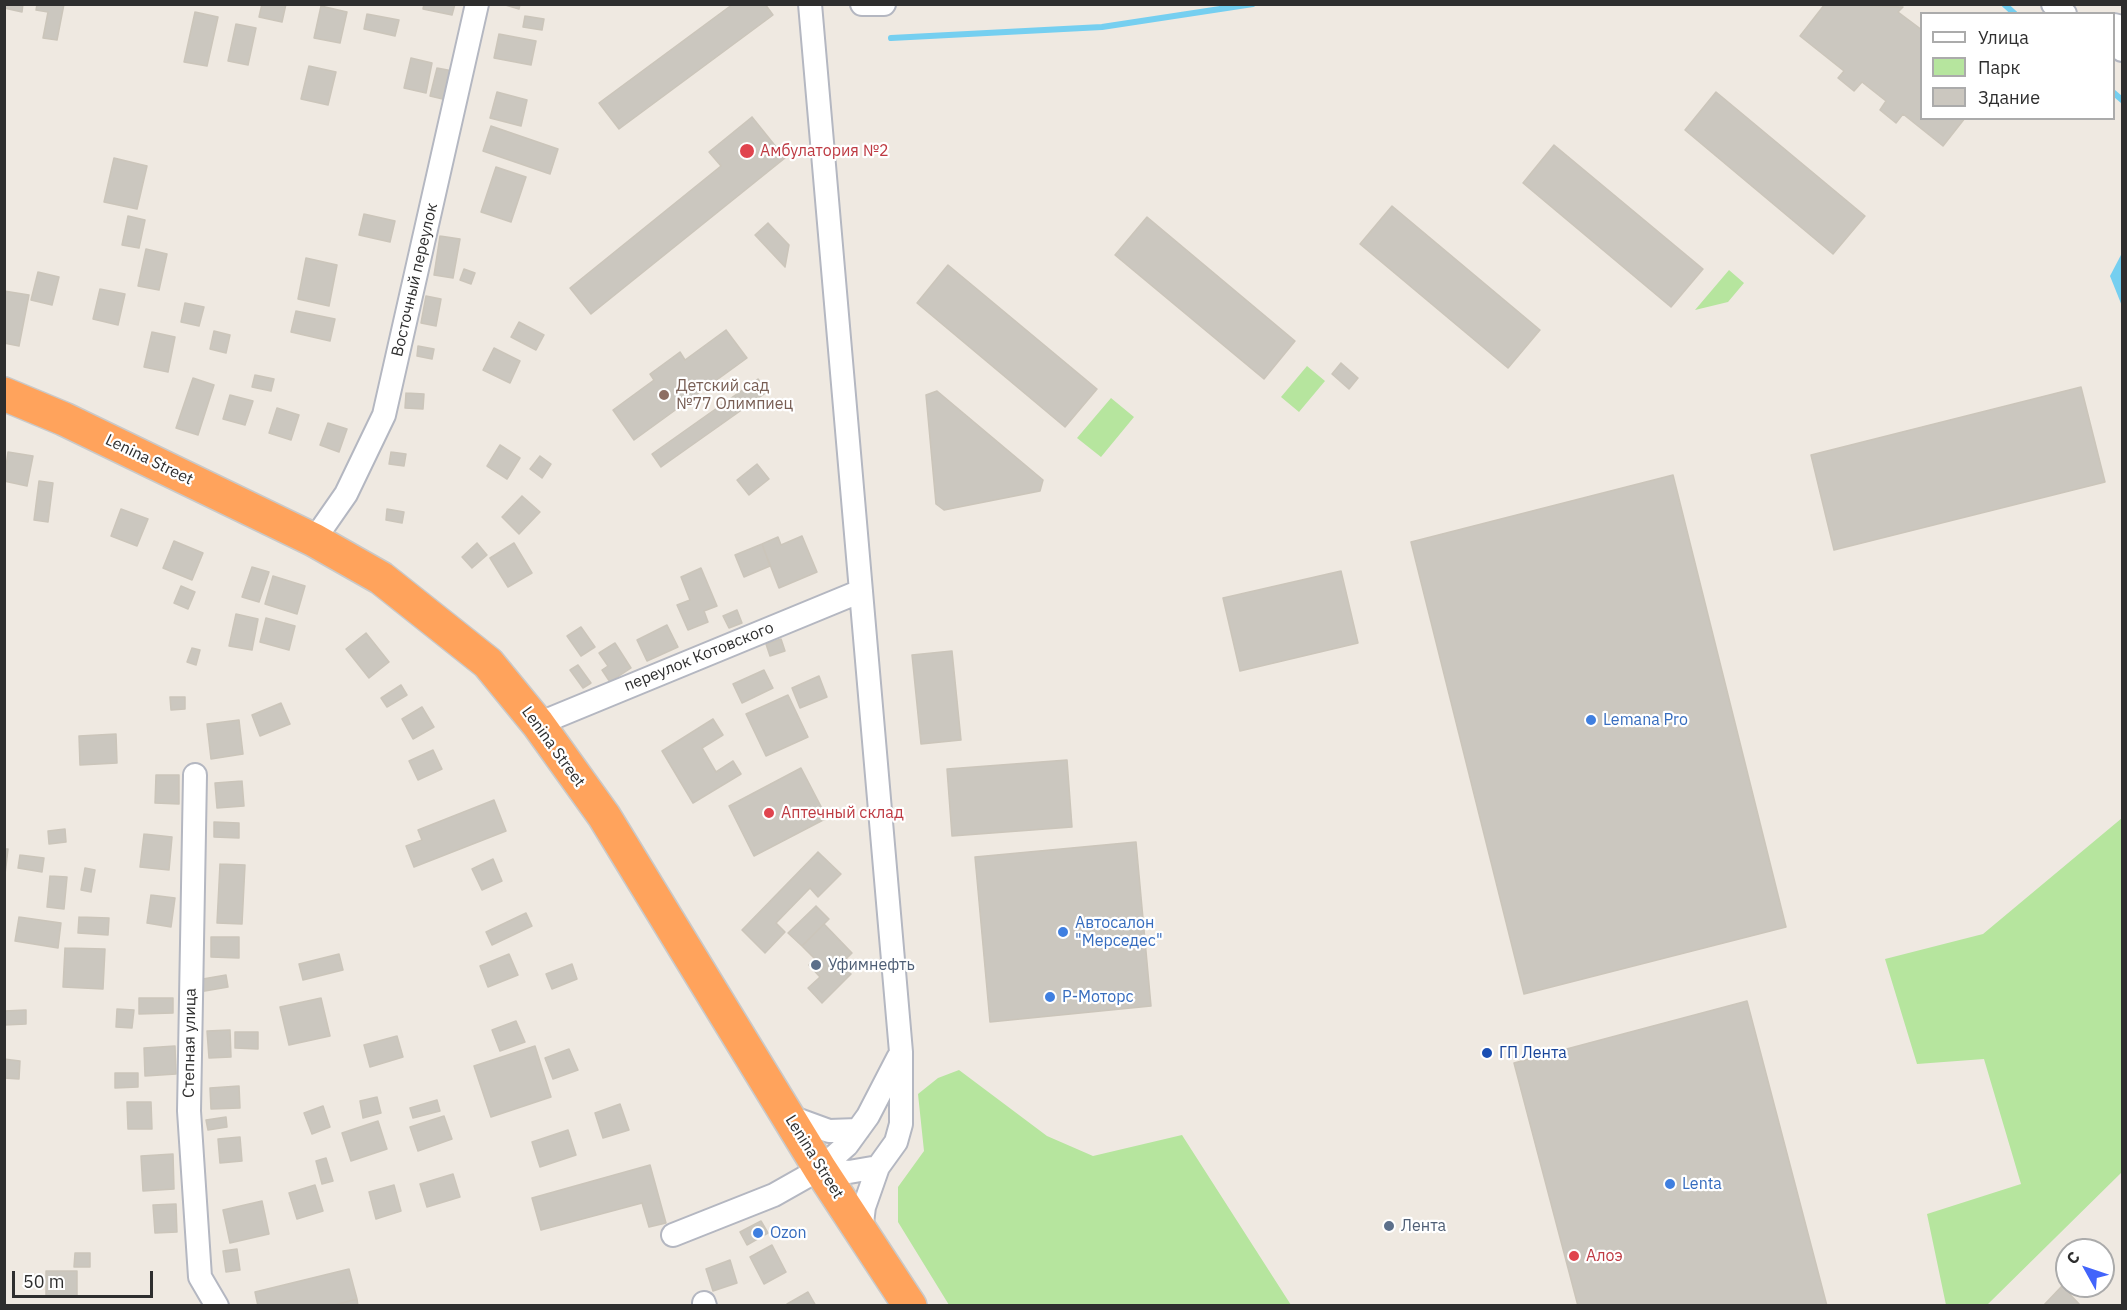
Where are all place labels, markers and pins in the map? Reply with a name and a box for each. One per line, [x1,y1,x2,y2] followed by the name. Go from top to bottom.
[760,141,889,161] place label: Амбулатория №2
[738,142,756,160] marker: Амбулатория №2
[676,376,793,414] place label: Детский сад №77 Олимпиец
[657,388,671,402] marker: Детский сад №77 Олимпиец
[1603,710,1688,730] place label: Lemana Pro
[1584,713,1598,727] marker: Lemana Pro
[781,803,904,823] place label: Аптечный склад
[762,806,776,820] marker: Аптечный склад
[1075,913,1163,951] place label: Автосалон "Мерседес"
[1056,925,1070,939] marker: Автосалон "Мерседес"
[828,955,915,975] place label: Уфимнефть
[809,958,823,972] marker: Уфимнефть
[1062,987,1133,1007] place label: Р-Моторс
[1043,990,1057,1004] marker: Р-Моторс
[1499,1043,1567,1063] place label: ГП Лента
[1480,1046,1494,1060] marker: ГП Лента
[1682,1174,1722,1194] place label: Lenta
[1663,1177,1677,1191] marker: Lenta
[1401,1216,1446,1236] place label: Лента
[1382,1219,1396,1233] marker: Лента
[770,1223,807,1243] place label: Ozon
[751,1226,765,1240] marker: Ozon
[1586,1246,1623,1266] place label: Алоэ
[1567,1249,1581,1263] marker: Алоэ

